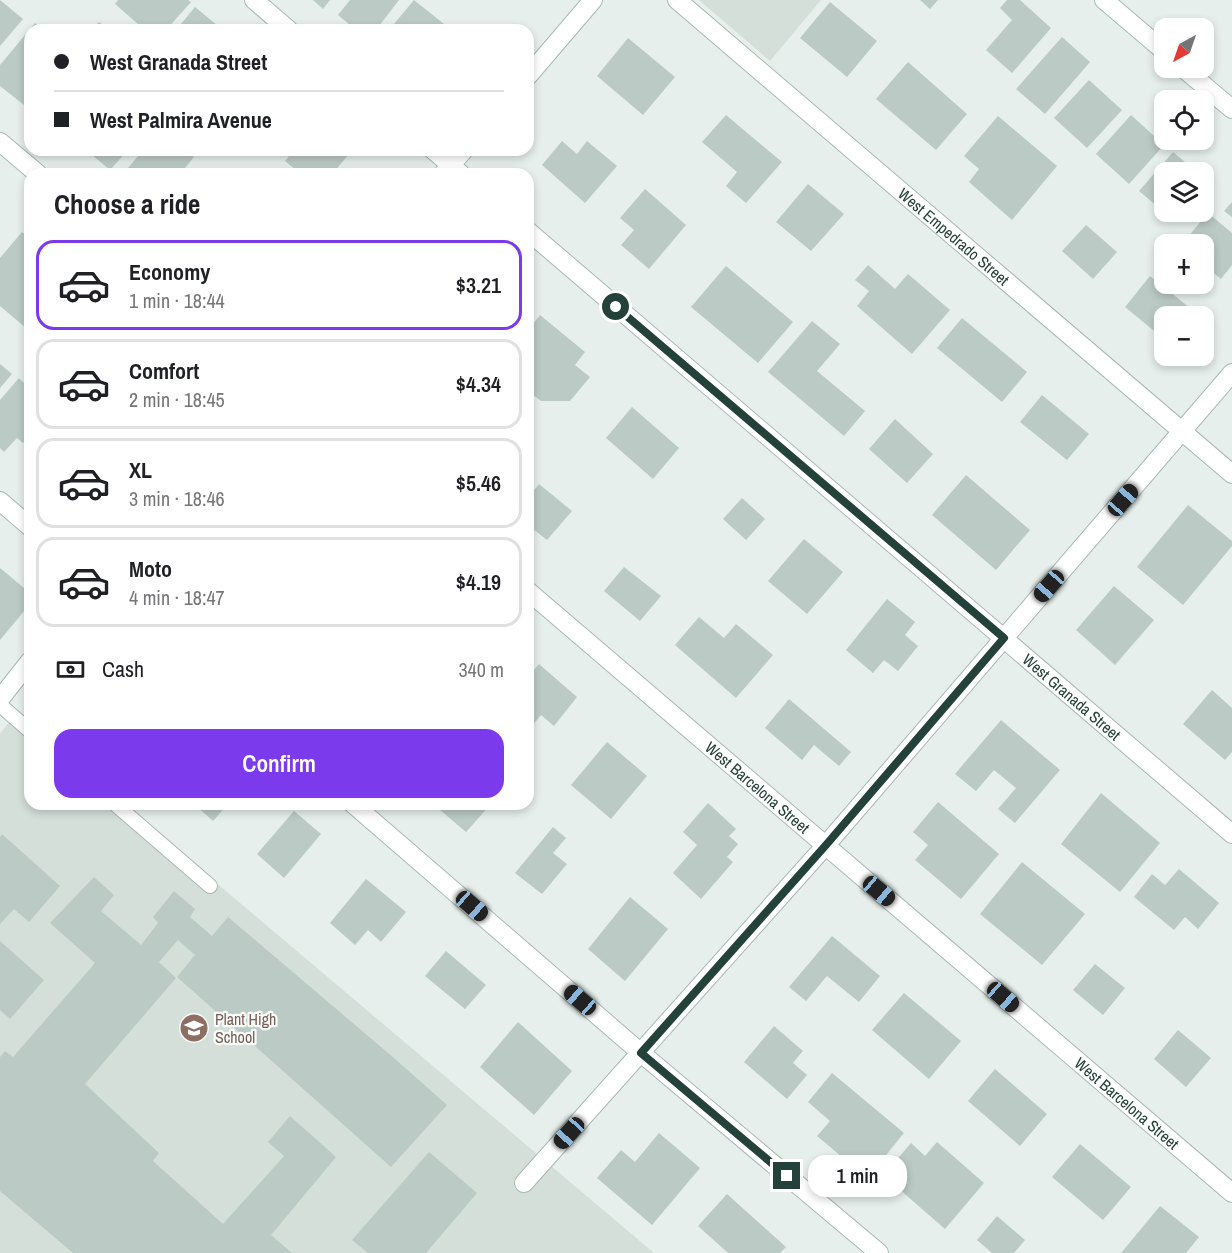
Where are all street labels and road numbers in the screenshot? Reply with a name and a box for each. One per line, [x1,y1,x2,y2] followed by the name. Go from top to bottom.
[893,183,1014,290] street label: West Empedrado Street
[1018,648,1126,745] street label: West Granada Street
[701,736,815,838] street label: West Barcelona Street
[1070,1052,1184,1154] street label: West Barcelona Street

